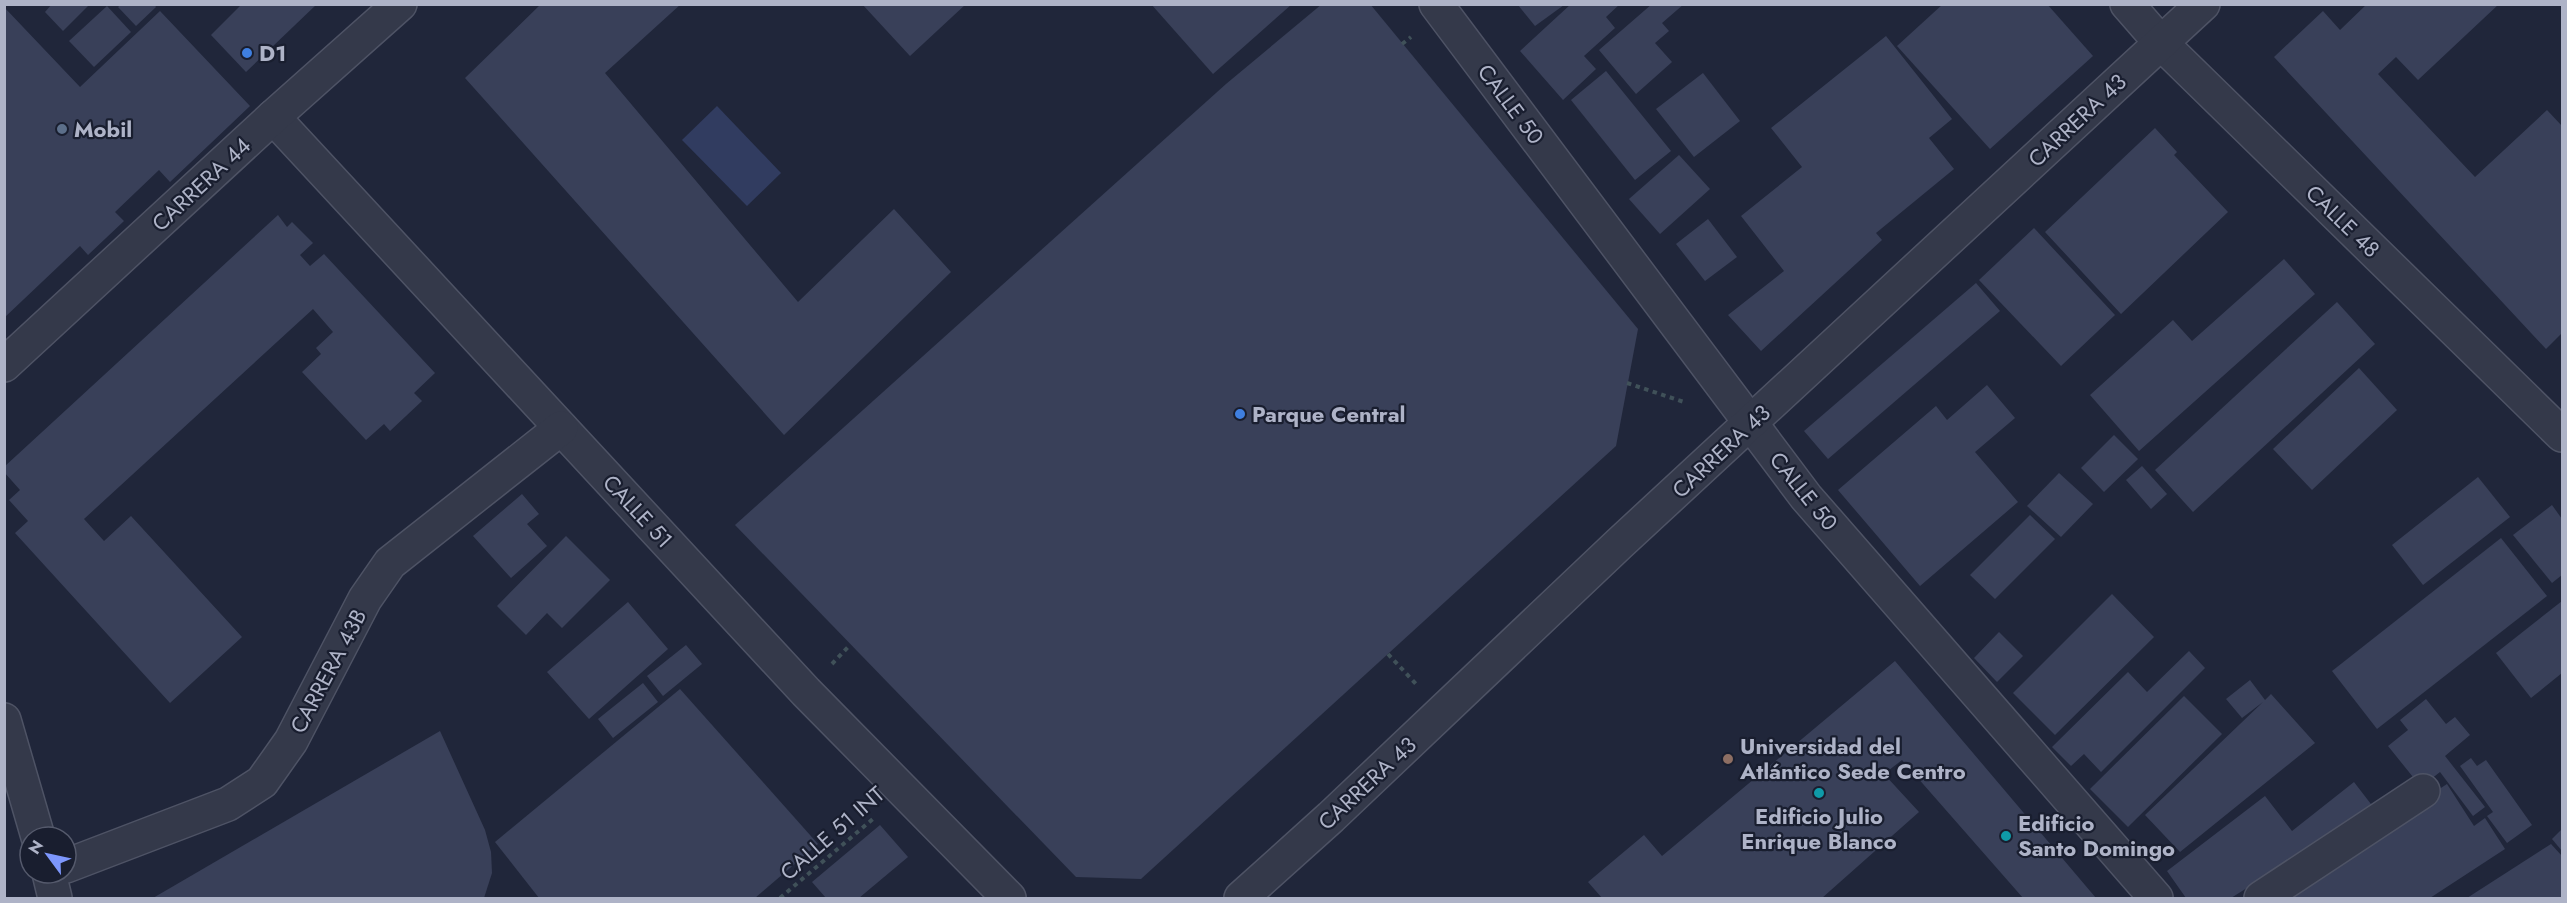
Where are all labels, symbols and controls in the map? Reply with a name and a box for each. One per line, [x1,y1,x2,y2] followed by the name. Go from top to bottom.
[259,37,286,69] place label: D1
[240,46,254,60] marker: D1
[1470,57,1552,151] street label: CALLE 50
[2021,66,2133,174] street label: CARRERA 43
[74,113,132,145] place label: Mobil
[55,122,69,136] marker: Mobil
[144,130,258,238] street label: CARRERA 44
[2299,177,2387,265] street label: CALLE 48
[1665,397,1777,505] street label: CARRERA 43
[1252,398,1406,430] place label: Parque Central
[1233,407,1247,421] marker: Parque Central
[1762,445,1846,537] street label: CALLE 50
[596,467,680,555] street label: CALLE 51
[282,603,374,739] street label: CARRERA 43B
[1311,729,1423,837] street label: CARRERA 43
[1739,730,1966,787] place label: Universidad del Atlántico Sede Centro
[1721,752,1735,766] marker: Universidad del Atlántico Sede Centro
[773,778,892,888] street label: CALLE 51 INT
[1812,786,1826,800] marker: Edificio Julio Enrique Blanco
[1741,800,1897,857] place label: Edificio Julio Enrique Blanco
[2018,807,2175,864] place label: Edificio Santo Domingo
[18,825,78,885] north arrow
[1999,829,2013,843] marker: Edificio Santo Domingo
[23,836,49,859] text: N

